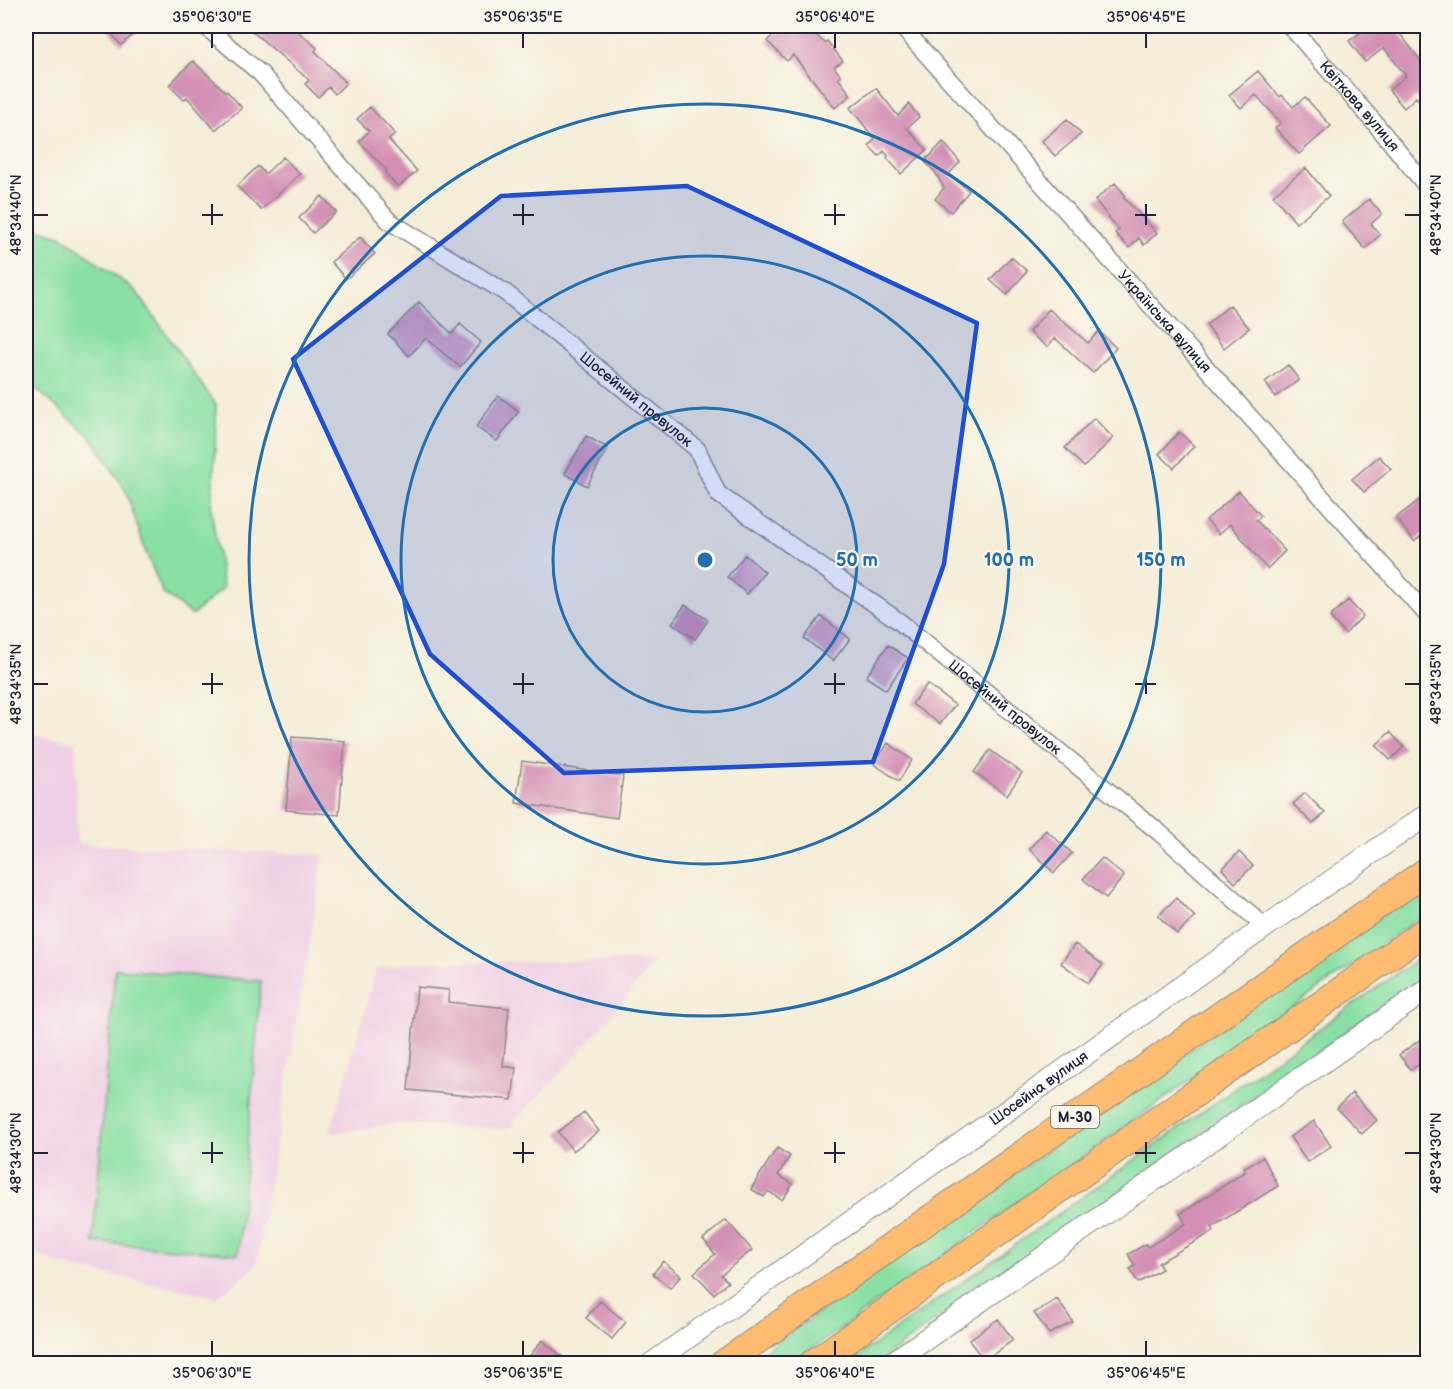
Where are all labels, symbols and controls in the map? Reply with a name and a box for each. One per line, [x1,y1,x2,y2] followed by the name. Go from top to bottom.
[172,8,252,27] text: 35°06'30"E
[483,8,563,27] text: 35°06'35"E
[795,8,875,27] text: 35°06'40"E
[1106,8,1186,27] text: 35°06'45"E
[1315,57,1404,155] street label: Квіткова вулиця
[7,174,26,256] text: 48°34'40"N
[1427,174,1446,256] text: 48°34'40"N
[1114,266,1216,377] street label: Українська вулиця
[576,347,696,451] street label: Шосейний провулок
[695,550,715,570] centre of rings
[836,550,878,571] text: 50 m
[984,550,1034,571] text: 100 m
[1136,550,1186,571] text: 150 m
[7,643,26,725] text: 48°34'35"N
[1427,643,1446,725] text: 48°34'35"N
[944,656,1065,759] street label: Шосейний провулок
[986,1046,1092,1130] street label: Шосейна вулиця
[1051,1106,1099,1128] road number: М-30
[7,1112,26,1194] text: 48°34'30"N
[1427,1112,1446,1194] text: 48°34'30"N
[172,1364,252,1383] text: 35°06'30"E
[483,1364,563,1383] text: 35°06'35"E
[795,1364,875,1383] text: 35°06'40"E
[1106,1364,1186,1383] text: 35°06'45"E

